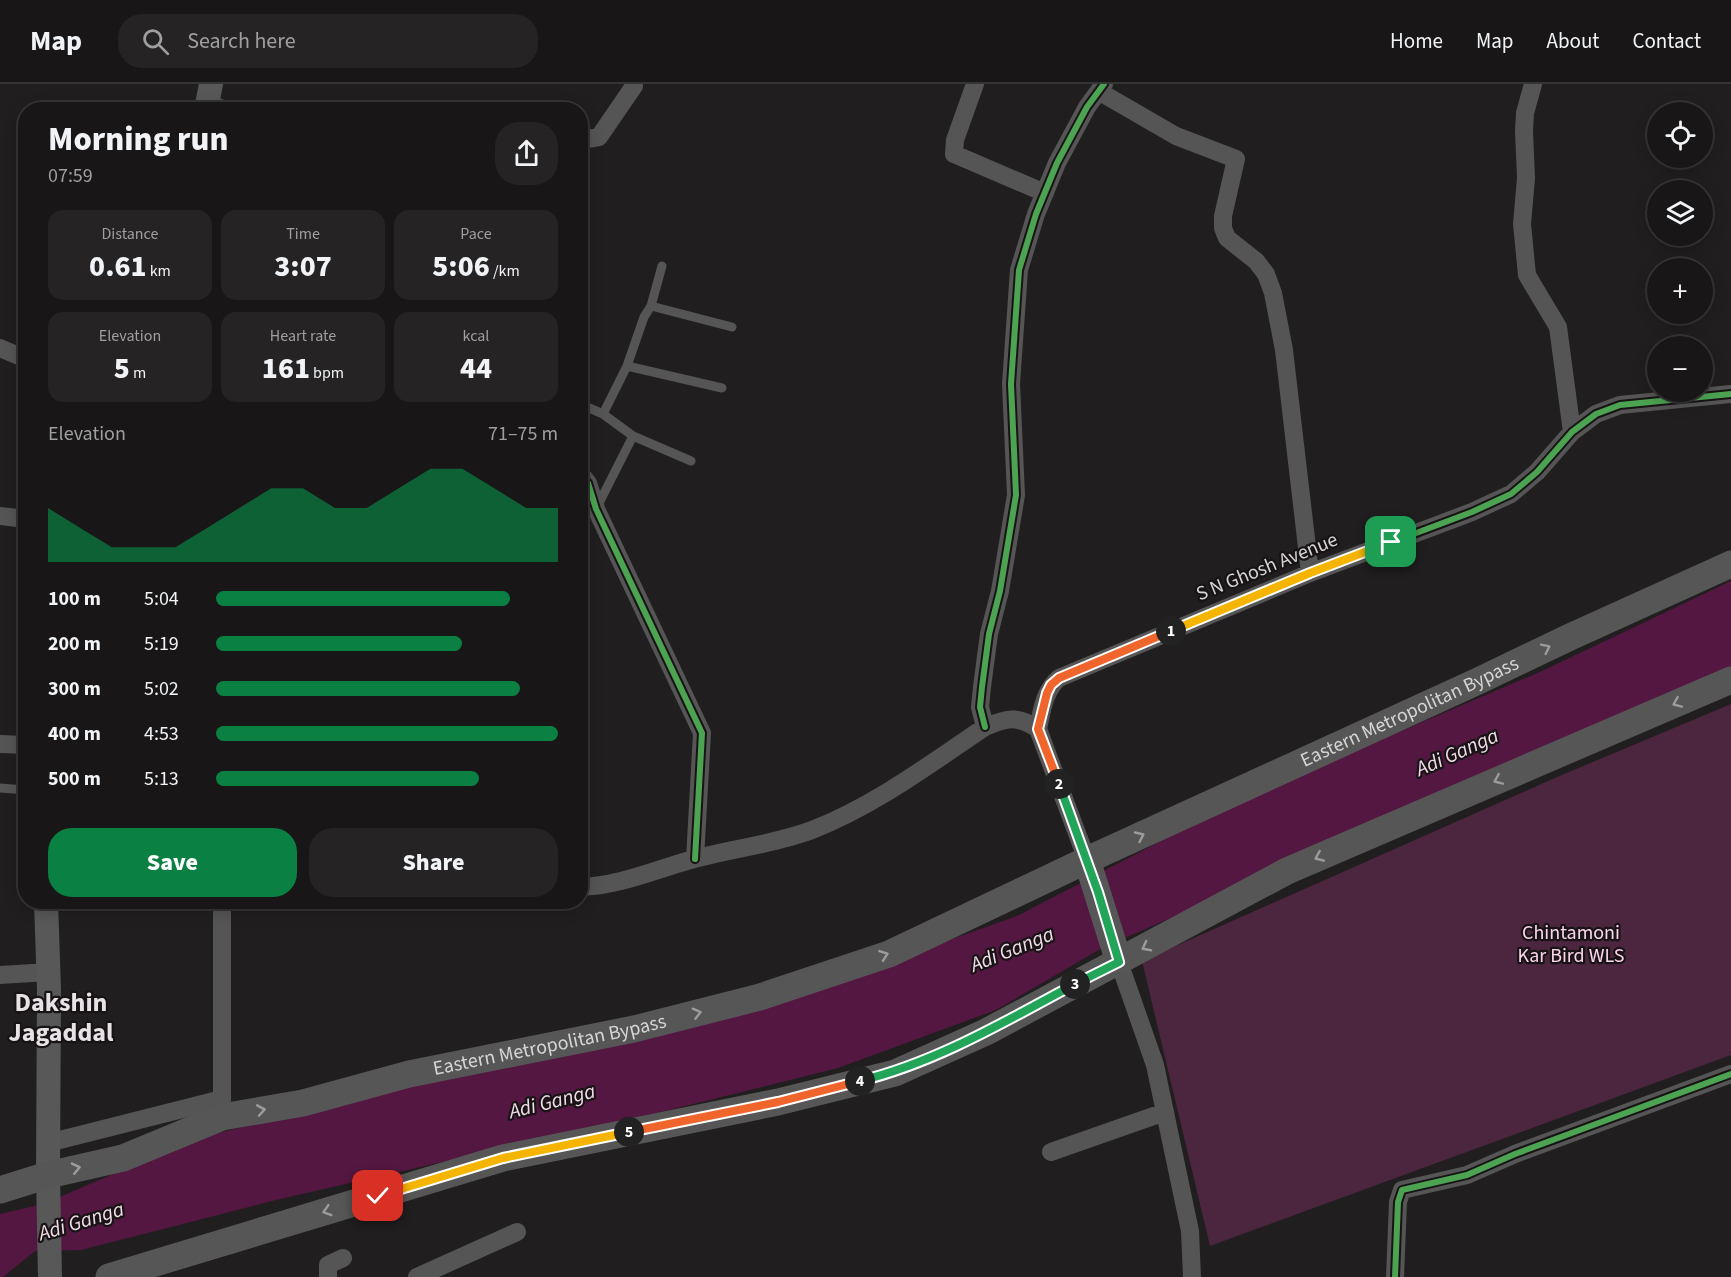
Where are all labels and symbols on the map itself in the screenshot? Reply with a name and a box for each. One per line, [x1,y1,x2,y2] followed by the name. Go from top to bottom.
[1365,516,1416,567] pin
[1192,526,1342,608] street label: S N Ghosh Avenue
[1156,616,1186,646] pin: 1
[1539,644,1550,656] one-way arrow
[1296,650,1523,774] street label: Eastern Metropolitan Bypass
[1673,696,1684,708] one-way arrow
[1409,720,1503,784] water label: Adi Ganga
[1044,769,1074,799] pin: 2
[1494,773,1505,785] one-way arrow
[1134,832,1145,844] one-way arrow
[1314,850,1325,862] one-way arrow
[964,919,1058,980] water label: Adi Ganga
[1518,919,1624,970] park label: Chintamoni Kar Bird WLS
[1142,940,1152,951] one-way arrow
[878,950,889,963] one-way arrow
[1060,969,1090,999] pin: 3
[9,984,114,1051] district label: Dakshin Jagaddal
[431,1007,669,1083] street label: Eastern Metropolitan Bypass
[692,1007,702,1020] one-way arrow
[845,1066,875,1096] pin: 4
[504,1076,598,1127] water label: Adi Ganga
[256,1104,266,1117] one-way arrow
[614,1117,644,1147] pin: 5
[71,1163,81,1176] one-way arrow
[352,1170,403,1221] pin
[33,1194,128,1249] water label: Adi Ganga
[322,1204,333,1216] one-way arrow

